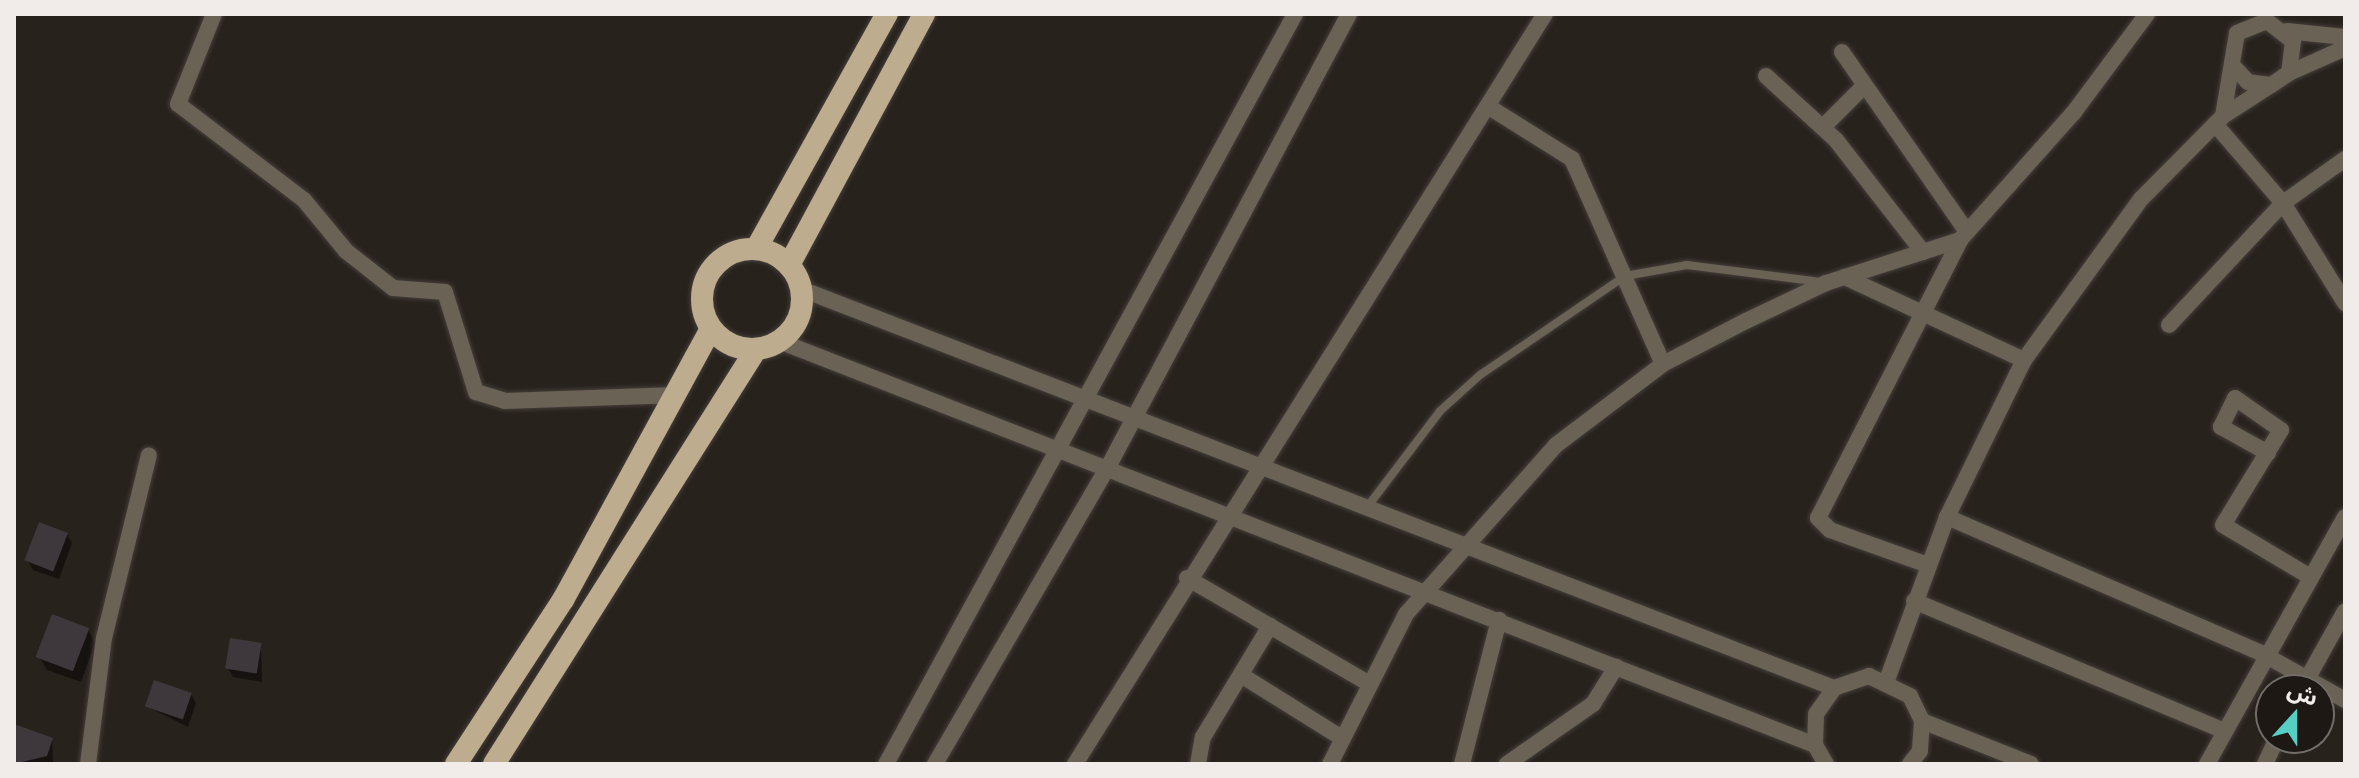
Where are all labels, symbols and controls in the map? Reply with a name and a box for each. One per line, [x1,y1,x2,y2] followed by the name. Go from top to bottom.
[2255,674,2335,754] north arrow
[2284,675,2322,712] text: ش

